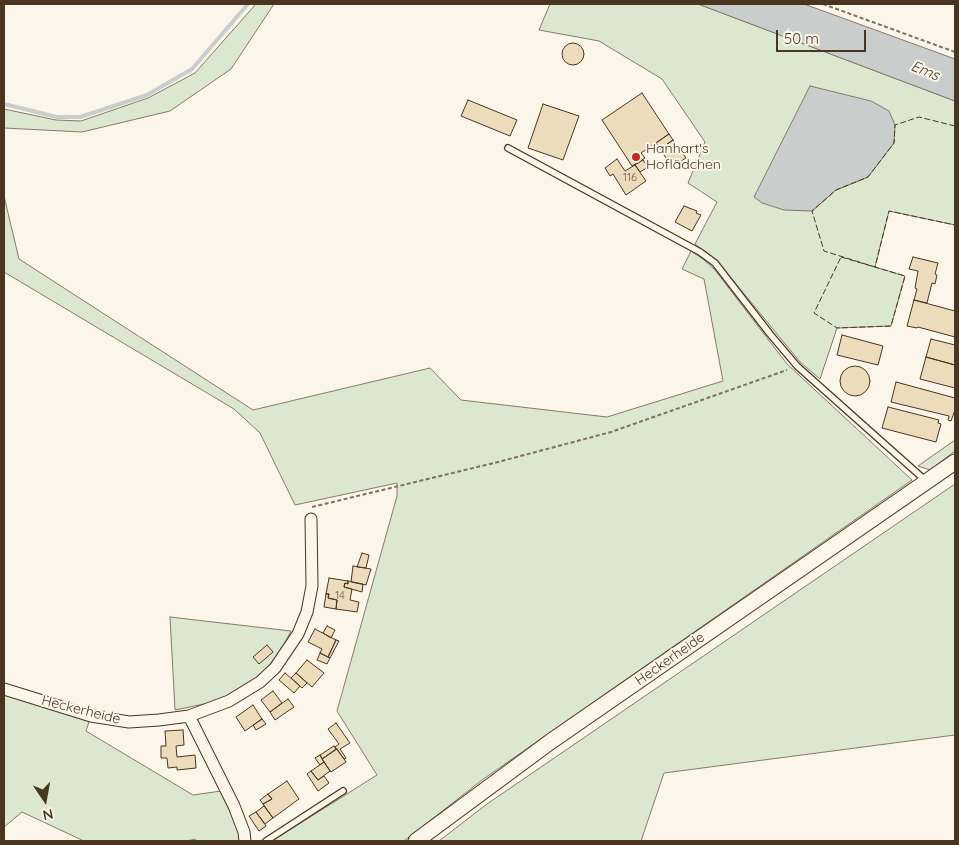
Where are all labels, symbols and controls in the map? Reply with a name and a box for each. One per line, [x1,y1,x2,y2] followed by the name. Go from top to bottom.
[779,20,869,52] scale bar
[784,29,819,48] text: 50 m
[908,57,942,85] water label: Ems
[646,141,721,174] place label: Hanhart's Hoflädchen
[630,151,642,163] marker: Hanhart's Hoflädchen
[623,171,637,185] house number: 116
[335,589,345,603] house number: 14
[632,629,708,689] street label: Heckerheide
[40,692,122,728] street label: Heckerheide
[20,775,70,825] north arrow
[41,805,55,825] text: N

